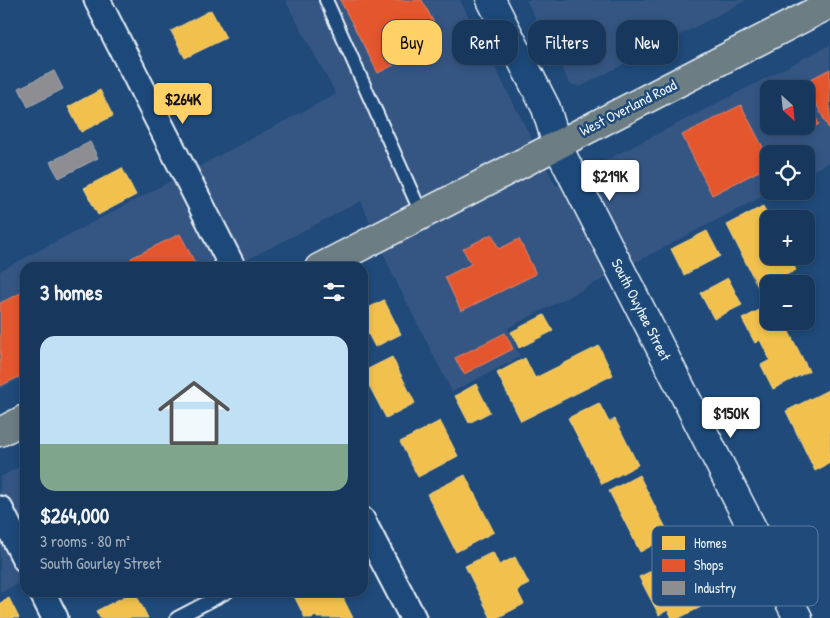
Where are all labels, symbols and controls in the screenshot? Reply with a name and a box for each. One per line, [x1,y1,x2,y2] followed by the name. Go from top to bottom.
[382,20,442,65] chip: Buy
[452,20,518,65] chip: Rent
[528,20,606,65] chip: Filters
[616,20,678,65] chip: New
[576,74,680,141] street label: West Overland Road
[760,80,815,135] north arrow
[760,80,815,330] map controls
[148,82,218,125] pin: $264K
[165,88,201,110] text: $264K
[760,145,815,200] button: locate
[575,160,645,202] pin: $219K
[592,165,628,187] text: $219K
[760,210,815,265] button: +
[607,255,677,365] street label: South Owyhee Street
[760,275,815,330] button: −
[40,278,102,307] text: 3 homes
[320,278,348,306] icon: filters
[149,368,239,458] icon: home
[696,396,766,439] pin: $150K
[713,402,749,424] text: $150K
[40,501,109,530] text: $264,000
[652,526,818,606] legend
[40,530,130,552] text: 3 rooms · 80 m²
[694,533,727,552] text: Homes
[40,552,161,574] text: South Gourley Street
[694,555,723,575] text: Shops
[694,578,736,598] text: Industry

